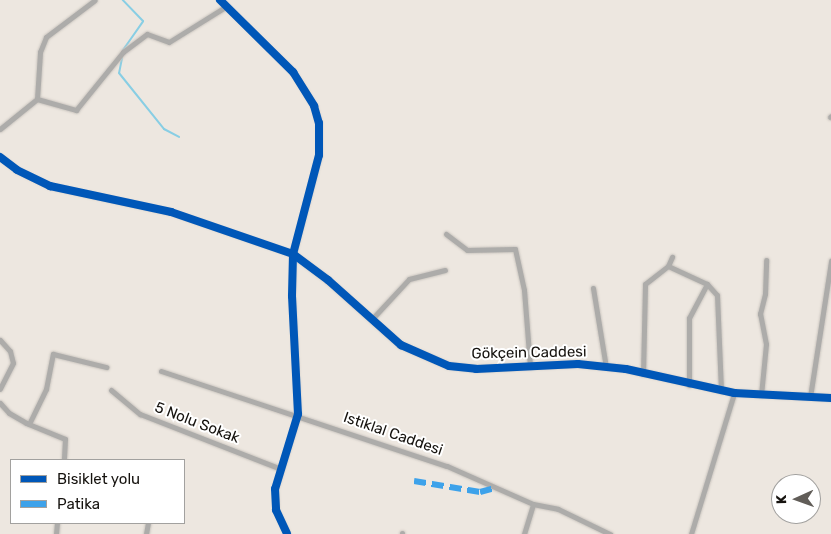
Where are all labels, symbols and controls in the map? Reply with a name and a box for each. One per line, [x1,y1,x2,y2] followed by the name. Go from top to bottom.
[471,343,587,363] street label: Gökçein Caddesi
[152,399,242,447] street label: 5 Nolu Sokak
[341,409,445,459] street label: Istiklal Caddesi
[10,459,185,524] legend
[57,470,140,488] text: Bisiklet yolu
[771,474,821,524] north arrow
[57,495,100,513] text: Patika
[773,495,790,504] text: K

